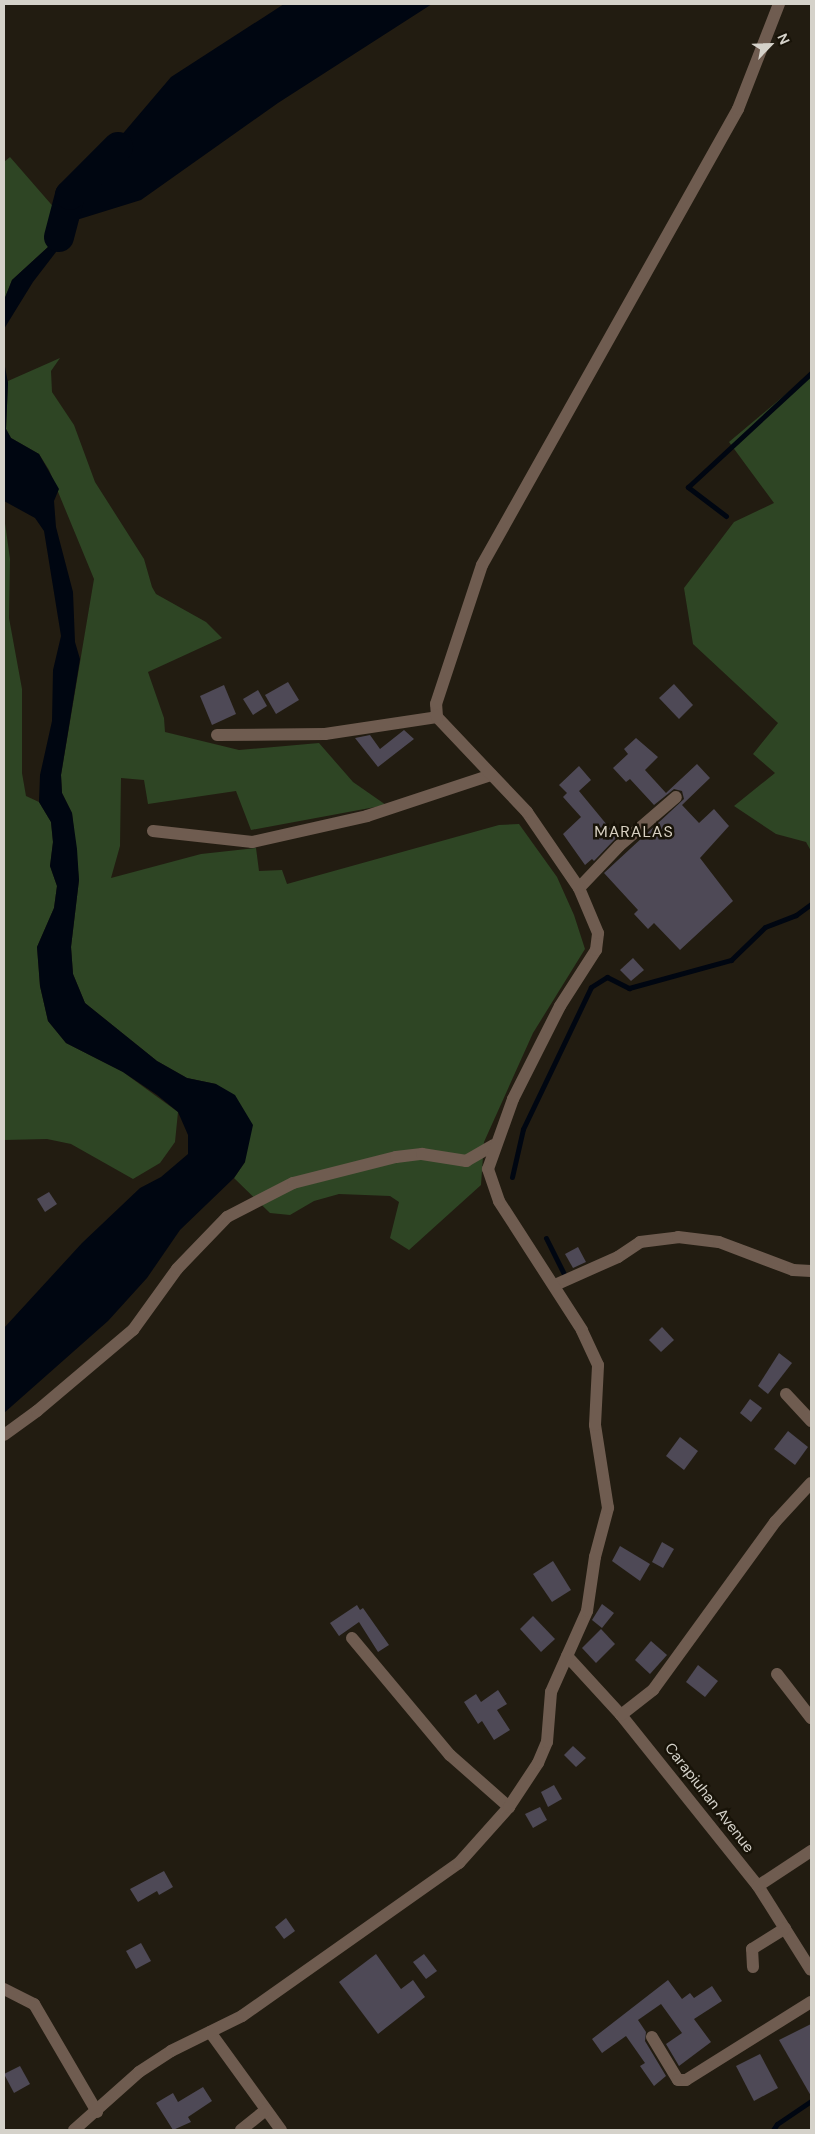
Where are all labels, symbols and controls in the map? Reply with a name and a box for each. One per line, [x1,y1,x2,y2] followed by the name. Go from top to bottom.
[745,20,795,70] north arrow
[773,31,794,47] text: N
[593,822,675,842] district label: MARALAS
[660,1739,758,1857] street label: Carapiuhan Avenue

